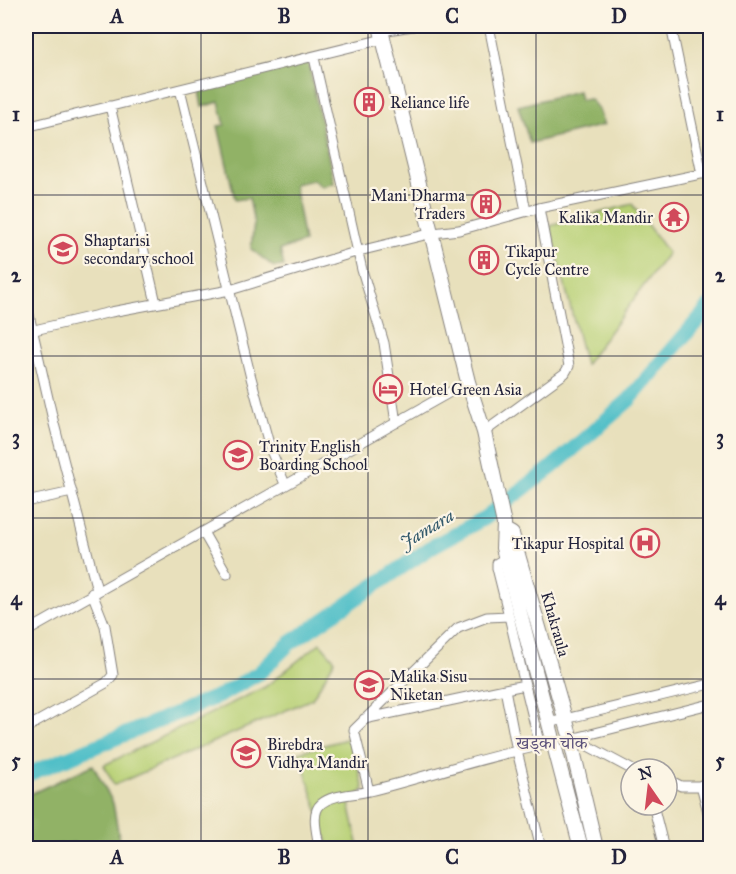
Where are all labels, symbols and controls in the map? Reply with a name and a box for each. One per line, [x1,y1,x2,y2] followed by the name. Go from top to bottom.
[108,4,124,28] text: A
[277,4,291,28] text: B
[445,4,459,28] text: C
[611,4,627,28] text: D
[353,86,385,118] building icon: Reliance life
[390,93,470,112] place label: Reliance life
[12,102,20,126] text: 1
[716,102,724,126] text: 1
[371,186,465,223] place label: Mani Dharma Traders
[470,188,502,220] building icon: Mani Dharma Traders
[658,201,690,233] temple icon: Kalika Mandir
[558,208,653,227] place label: Kalika Mandir
[84,231,195,268] place label: Shaptarisi secondary school
[47,233,79,265] school or university icon: Shaptarisi secondary school
[505,242,589,279] place label: Tikapur Cycle Centre
[468,244,500,276] building icon: Tikapur Cycle Centre
[11,263,22,287] text: 2
[715,263,726,287] text: 2
[372,373,404,405] hotel icon: Hotel Green Asia
[409,380,522,399] place label: Hotel Green Asia
[12,425,20,450] text: 3
[716,425,724,450] text: 3
[259,437,369,475] place label: Trinity English Boarding School
[222,439,254,471] school or university icon: Trinity English Boarding School
[395,504,458,554] water label: Jamara
[629,527,661,559] hospital icon: Tikapur Hospital
[512,534,625,553] place label: Tikapur Hospital
[10,586,22,611] text: 4
[714,586,726,611] text: 4
[537,589,574,659] street label: Khakraula
[390,667,468,704] place label: Malika Sisu Niketan
[353,669,385,701] school or university icon: Malika Sisu Niketan
[515,732,589,754] district label: खड्का चोक
[266,735,367,772] place label: Birebdra Vidhya Mandir
[230,737,262,769] school or university icon: Birebdra Vidhya Mandir
[11,748,21,772] text: 5
[715,748,725,772] text: 5
[619,757,679,817] north arrow
[637,762,655,784] text: N
[108,845,124,869] text: A
[277,845,291,869] text: B
[445,845,459,869] text: C
[611,845,627,869] text: D

